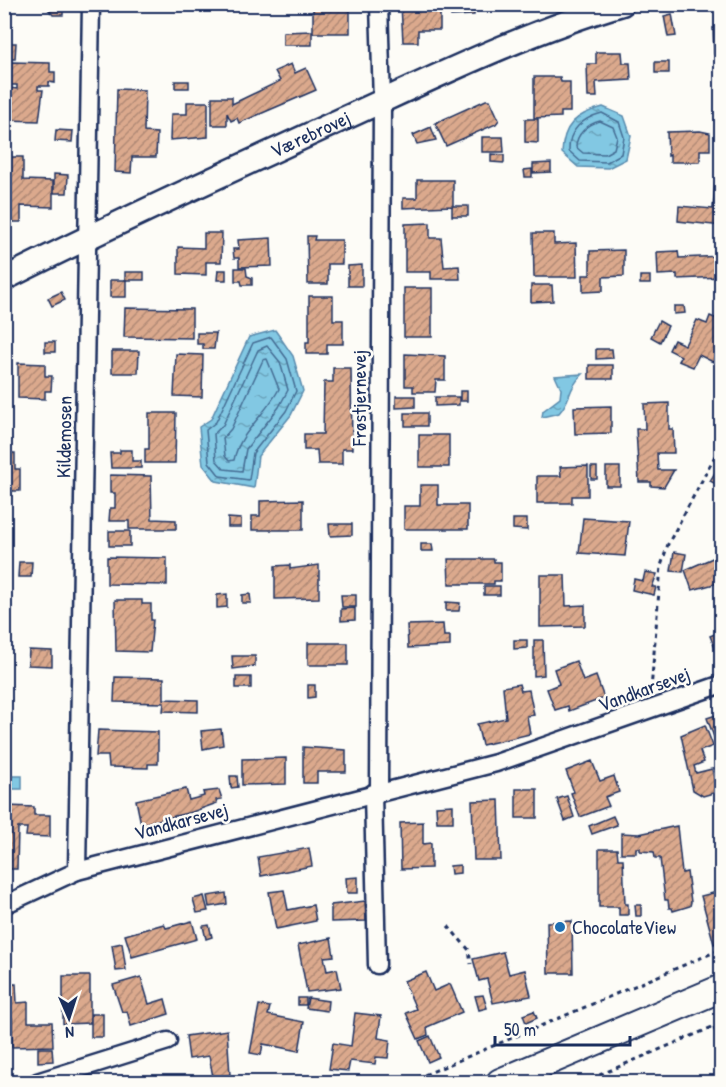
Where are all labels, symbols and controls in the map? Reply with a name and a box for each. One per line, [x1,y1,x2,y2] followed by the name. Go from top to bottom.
[266,103,354,164] street label: Værebrovej
[345,350,372,447] street label: Frøstjernevej
[49,396,78,478] street label: Kildemosen
[594,659,694,718] street label: Vandkarsevej
[131,795,231,846] street label: Vandkarsevej
[572,913,676,940] place label: ChocolateView
[553,920,567,934] marker: ChocolateView
[39,988,99,1048] north arrow
[495,1009,630,1047] scale bar
[504,1017,536,1042] text: 50 m
[64,1022,75,1044] text: N

